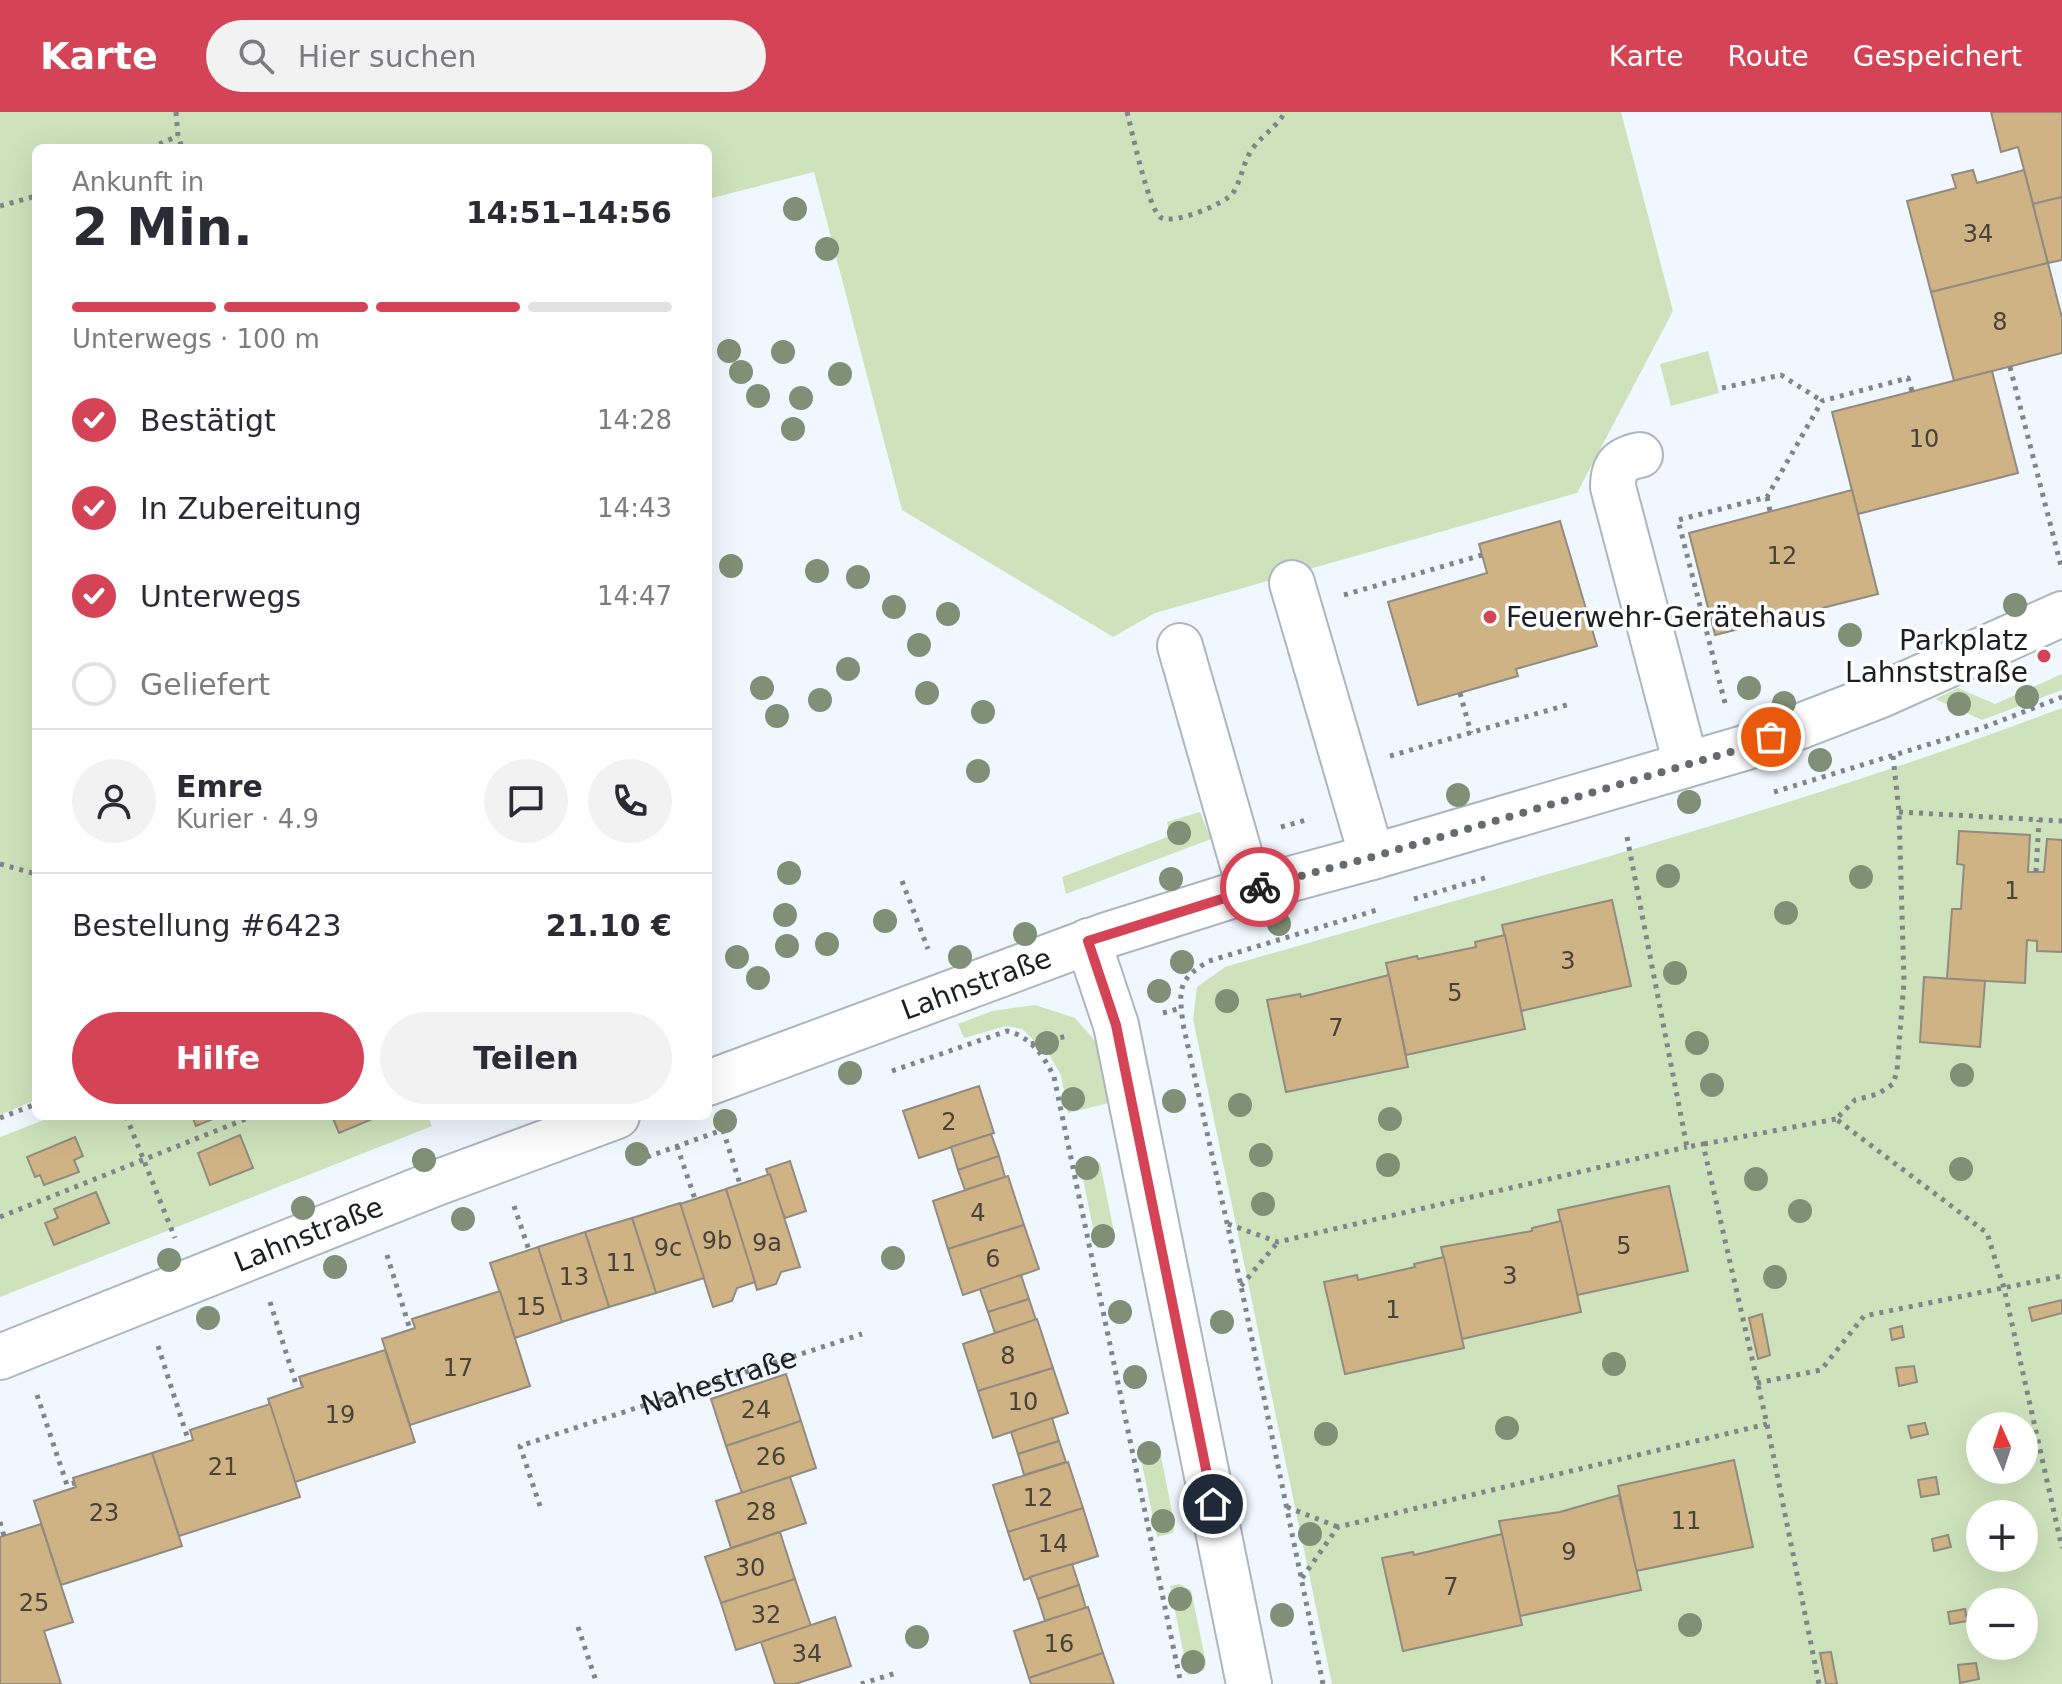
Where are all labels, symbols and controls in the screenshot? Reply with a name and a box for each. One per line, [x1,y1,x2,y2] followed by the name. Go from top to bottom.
[206,20,766,92] search box
[40,34,158,78] text: Karte
[234,34,278,78] icon: search
[298,39,477,74] text: Hier suchen
[1609,40,1684,73] text: Karte
[1728,40,1809,73] text: Route
[1853,40,2022,73] text: Gespeichert
[72,167,204,197] text: Ankunft in
[466,195,672,230] text: 14:51–14:56
[72,197,253,257] text: 2 Min.
[1963,220,1993,248] house number: 34
[1992,308,2008,336] house number: 8
[72,324,320,354] text: Unterwegs · 100 m
[72,398,116,442] icon: check
[140,403,276,438] text: Bestätigt
[597,405,672,435] text: 14:28
[1909,425,1939,453] house number: 10
[72,486,116,530] icon: check
[140,491,362,526] text: In Zubereitung
[597,493,672,523] text: 14:43
[1767,542,1797,570] house number: 12
[72,574,116,618] icon: check
[140,579,301,614] text: Unterwegs
[597,581,672,611] text: 14:47
[1506,601,1826,634] place label: Feuerwehr-Gerätehaus
[1481,608,1499,626] marker: Feuerwehr-Gerätehaus
[1845,624,2028,689] place label: Parkplatz Lahnststraße
[2035,647,2053,665] marker: Parkplatz Lahnststraße
[140,667,270,702] text: Geliefert
[1737,703,1805,771] pin
[1749,715,1793,759] icon: bag
[72,759,156,843] button: person
[484,759,568,843] button: chat
[588,759,672,843] button: phone
[176,769,263,804] text: Emre
[176,804,319,834] text: Kurier · 4.9
[1220,847,1300,927] courier
[1238,865,1282,909] icon: bike
[2004,877,2020,905] house number: 1
[72,908,342,943] text: Bestellung #6423
[546,908,672,943] text: 21.10 €
[897,941,1056,1027] street label: Lahnstraße
[1560,947,1576,975] house number: 3
[1447,979,1463,1007] house number: 5
[72,1012,364,1104] button: Hilfe
[380,1012,672,1104] button: Teilen
[1328,1014,1344,1042] house number: 7
[941,1108,957,1136] house number: 2
[229,1190,388,1279] street label: Lahnstraße
[970,1199,986,1227] house number: 4
[702,1227,732,1255] house number: 9b
[752,1229,782,1257] house number: 9a
[1616,1232,1632,1260] house number: 5
[654,1234,682,1262] house number: 9c
[985,1245,1001,1273] house number: 6
[606,1249,636,1277] house number: 11
[1502,1262,1518,1290] house number: 3
[559,1263,589,1291] house number: 13
[516,1293,546,1321] house number: 15
[1385,1296,1401,1324] house number: 1
[636,1341,801,1422] street label: Nahestraße
[1000,1342,1016,1370] house number: 8
[443,1354,473,1382] house number: 17
[1008,1388,1038,1416] house number: 10
[741,1396,771,1424] house number: 24
[325,1401,355,1429] house number: 19
[1966,1412,2038,1484] north arrow
[1966,1412,2038,1660] map controls
[756,1443,786,1471] house number: 26
[208,1453,238,1481] house number: 21
[1179,1470,1247,1538] pin
[1191,1482,1235,1526] icon: home
[1023,1484,1053,1512] house number: 12
[746,1498,776,1526] house number: 28
[89,1499,119,1527] house number: 23
[1966,1500,2038,1572] button: +
[1671,1507,1701,1535] house number: 11
[1038,1530,1068,1558] house number: 14
[1561,1538,1577,1566] house number: 9
[735,1554,765,1582] house number: 30
[1443,1573,1459,1601] house number: 7
[1966,1588,2038,1660] button: −
[19,1589,49,1617] house number: 25
[751,1601,781,1629] house number: 32
[1044,1630,1074,1658] house number: 16
[792,1640,822,1668] house number: 34

